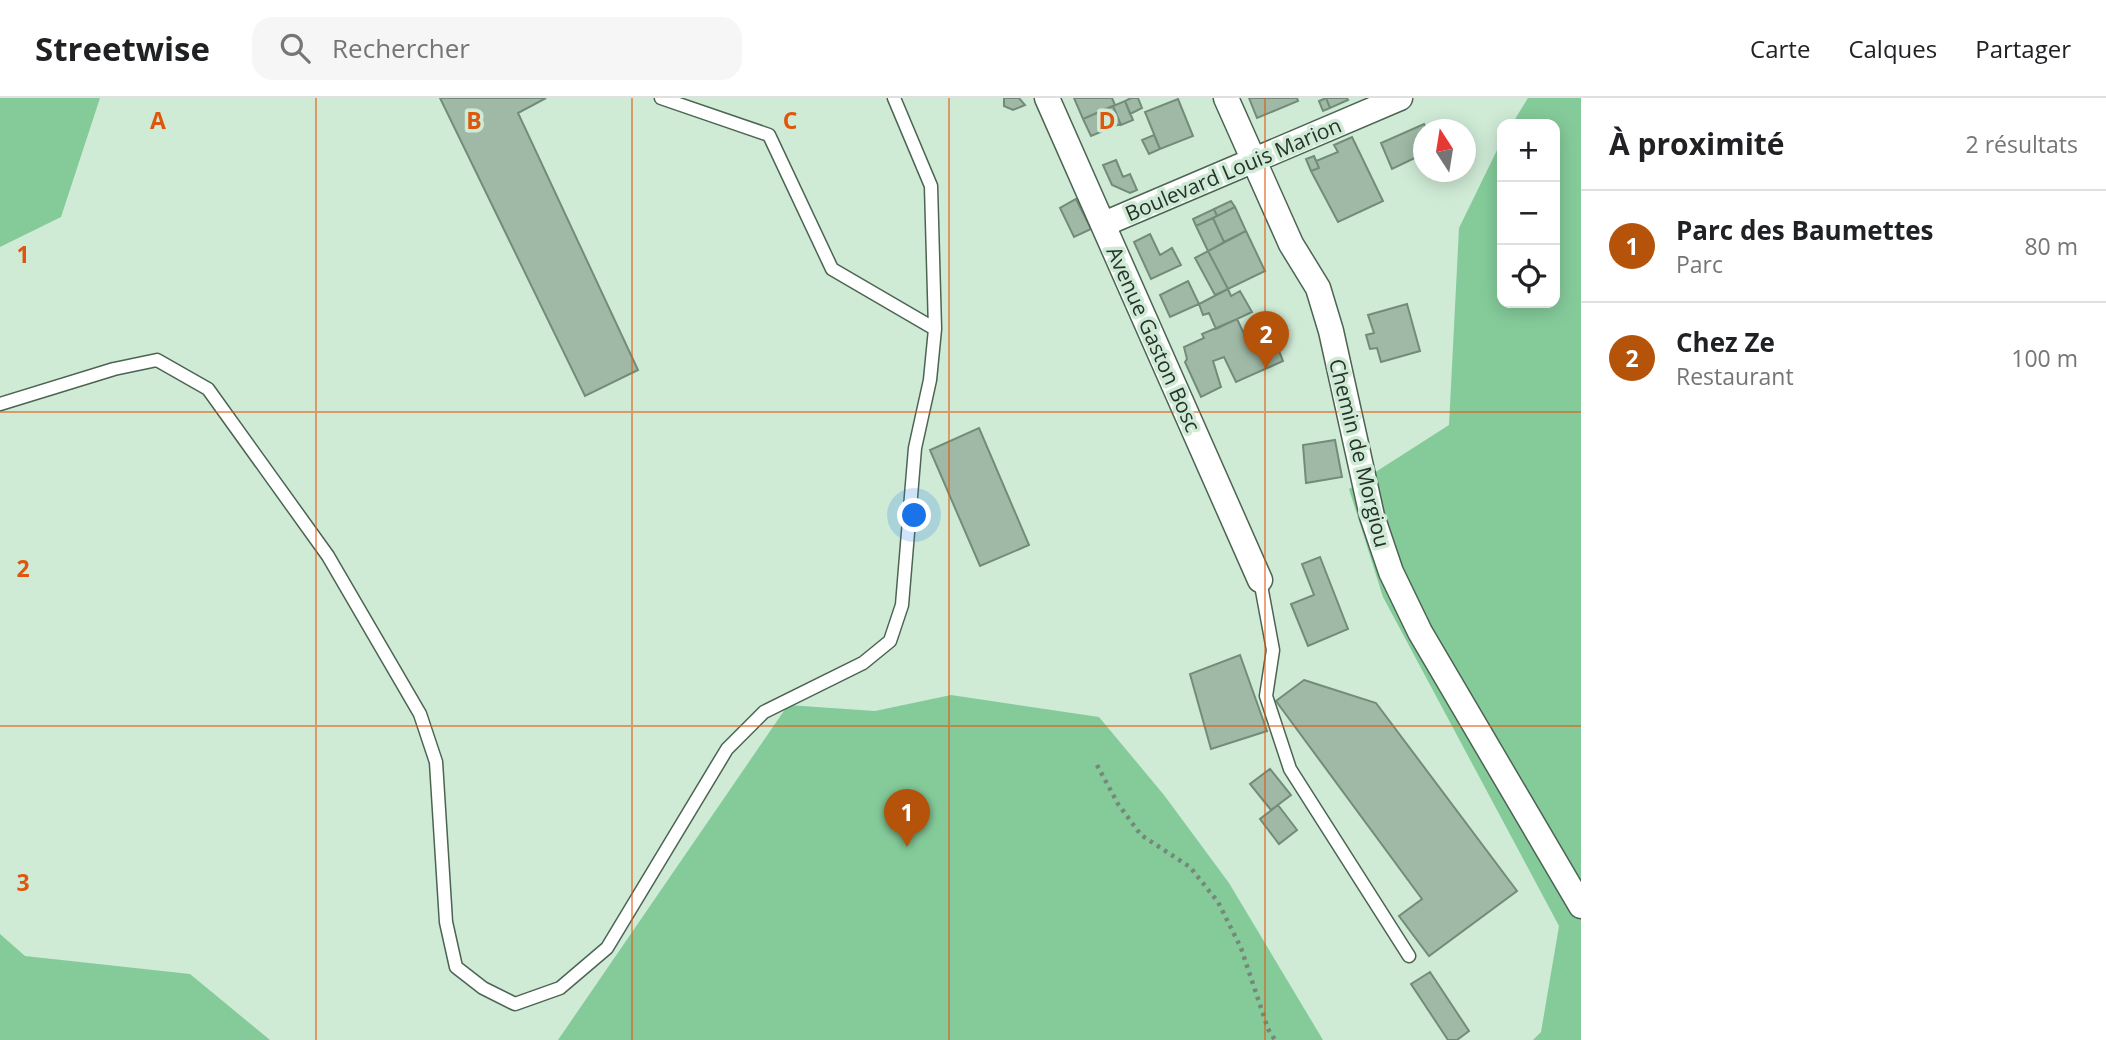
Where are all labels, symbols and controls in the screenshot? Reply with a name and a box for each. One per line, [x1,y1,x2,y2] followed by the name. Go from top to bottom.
[252,17,742,80] search box
[35,26,210,71] text: Streetwise
[276,29,314,67] icon: search
[332,30,470,66] text: Rechercher
[1750,32,1810,65] text: Carte
[1848,32,1937,65] text: Calques
[1975,32,2071,65] text: Partager
[150,104,166,136] text: A
[466,104,482,136] text: B
[783,104,797,136] text: C
[1098,104,1116,136] text: D
[1121,111,1345,227] street label: Boulevard Louis Marion
[1413,119,1476,182] north arrow
[1497,119,1560,308] map controls
[1497,119,1560,182] button: +
[1609,123,1785,164] text: À proximité
[1966,128,2078,160] text: 2 résultats
[1497,182,1560,245] button: −
[1676,212,1933,248] text: Parc des Baumettes
[1625,230,1639,262] text: 1
[2024,230,2078,262] text: 80 m
[16,238,30,270] text: 1
[1100,242,1208,436] street label: Avenue Gaston Bosc
[1497,245,1560,308] button: locate
[1676,248,1723,280] text: Parc
[1243,311,1289,369] pin: 2
[1676,324,1775,360] text: Chez Ze
[1625,342,1639,374] text: 2
[2011,342,2078,374] text: 100 m
[1323,356,1397,550] street label: Chemin de Morgiou
[1676,360,1794,392] text: Restaurant
[897,498,931,532] your location
[16,552,30,584] text: 2
[884,789,930,847] pin: 1
[16,866,30,898] text: 3

